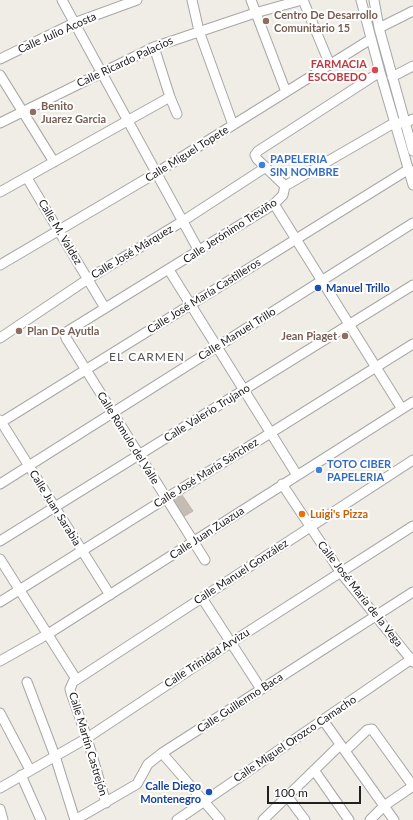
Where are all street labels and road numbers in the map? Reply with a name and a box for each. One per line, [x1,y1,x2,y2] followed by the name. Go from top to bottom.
[16,10,98,56] street label: Calle Julio Acosta
[75,34,175,90] street label: Calle Ricardo Palacios
[143,123,231,185] street label: Calle Miguel Topete
[181,196,279,266] street label: Calle Jerónimo Treviño
[35,197,85,267] street label: Calle M. Valdez
[89,222,175,282] street label: Calle José Márquez
[145,256,263,336] street label: Calle José María Castilleros
[196,305,278,363] street label: Calle Manuel Trillo
[162,381,252,445] street label: Calle Valerio Trujano
[94,389,162,487] street label: Calle Rómulo del Valle
[151,435,261,511] street label: Calle José María Sánchez
[26,468,84,548] street label: Calle Juan Sarabia
[167,504,247,562] street label: Calle Juan Zuazua
[191,537,291,607] street label: Calle Manuel González
[315,539,405,649] street label: Calle José María de la Vega
[162,626,252,690] street label: Calle Trinidad Arvizu
[195,670,285,736] street label: Calle Guillermo Baca
[66,690,110,798] street label: Calle Martín Castrejón
[231,693,359,785] street label: Calle Miguel Orozco Camacho

